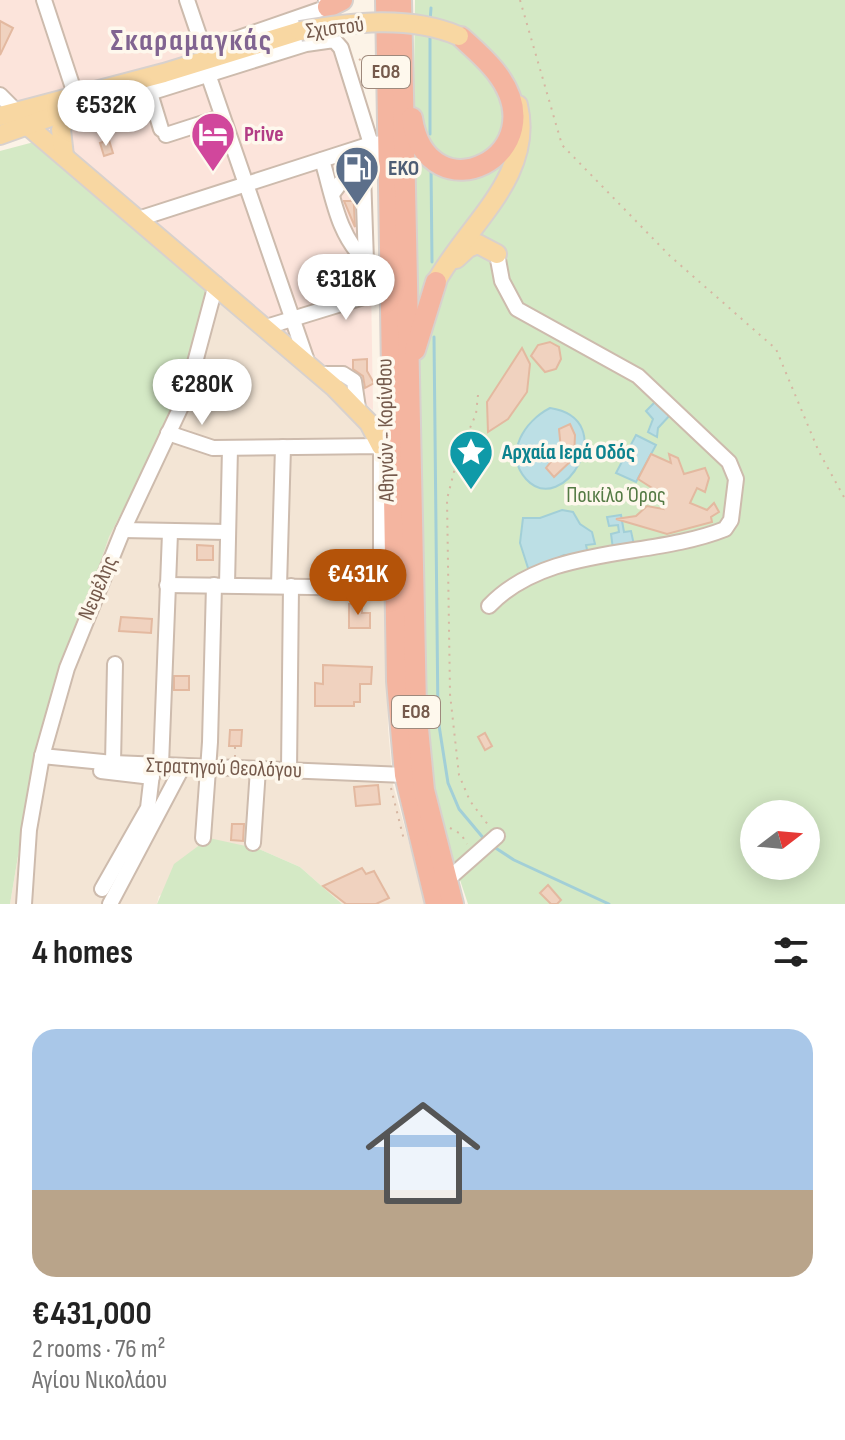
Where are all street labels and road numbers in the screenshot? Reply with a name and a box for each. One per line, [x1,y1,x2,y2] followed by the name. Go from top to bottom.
[304,11,366,45] street label: Σχιστού
[362,56,410,88] road number: ΕΟ8
[371,358,401,503] street label: Αθηνών - Κορίνθου
[72,552,124,624] street label: Νεφέλης
[392,696,440,728] road number: ΕΟ8
[146,752,302,784] street label: Στρατηγού Θεολόγου

